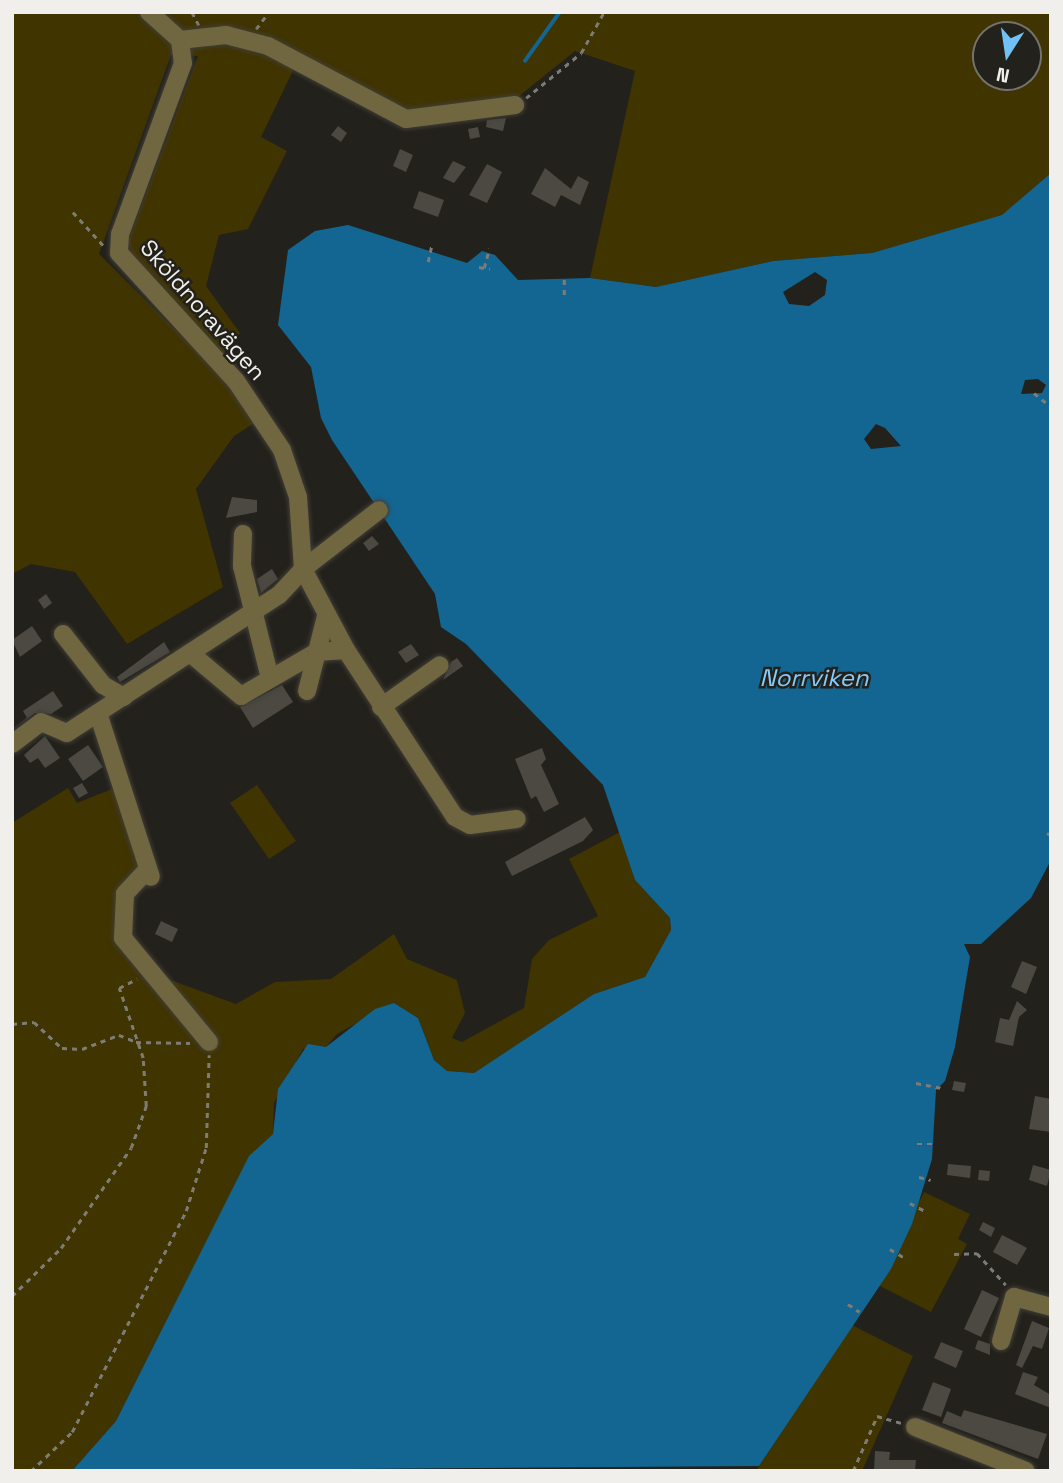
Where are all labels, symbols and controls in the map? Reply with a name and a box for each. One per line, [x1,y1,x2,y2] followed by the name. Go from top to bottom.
[972,21,1042,91] north arrow
[994,62,1012,89] text: N
[134,234,272,386] street label: Sköldnoravägen
[760,664,868,692] water label: Norrviken

